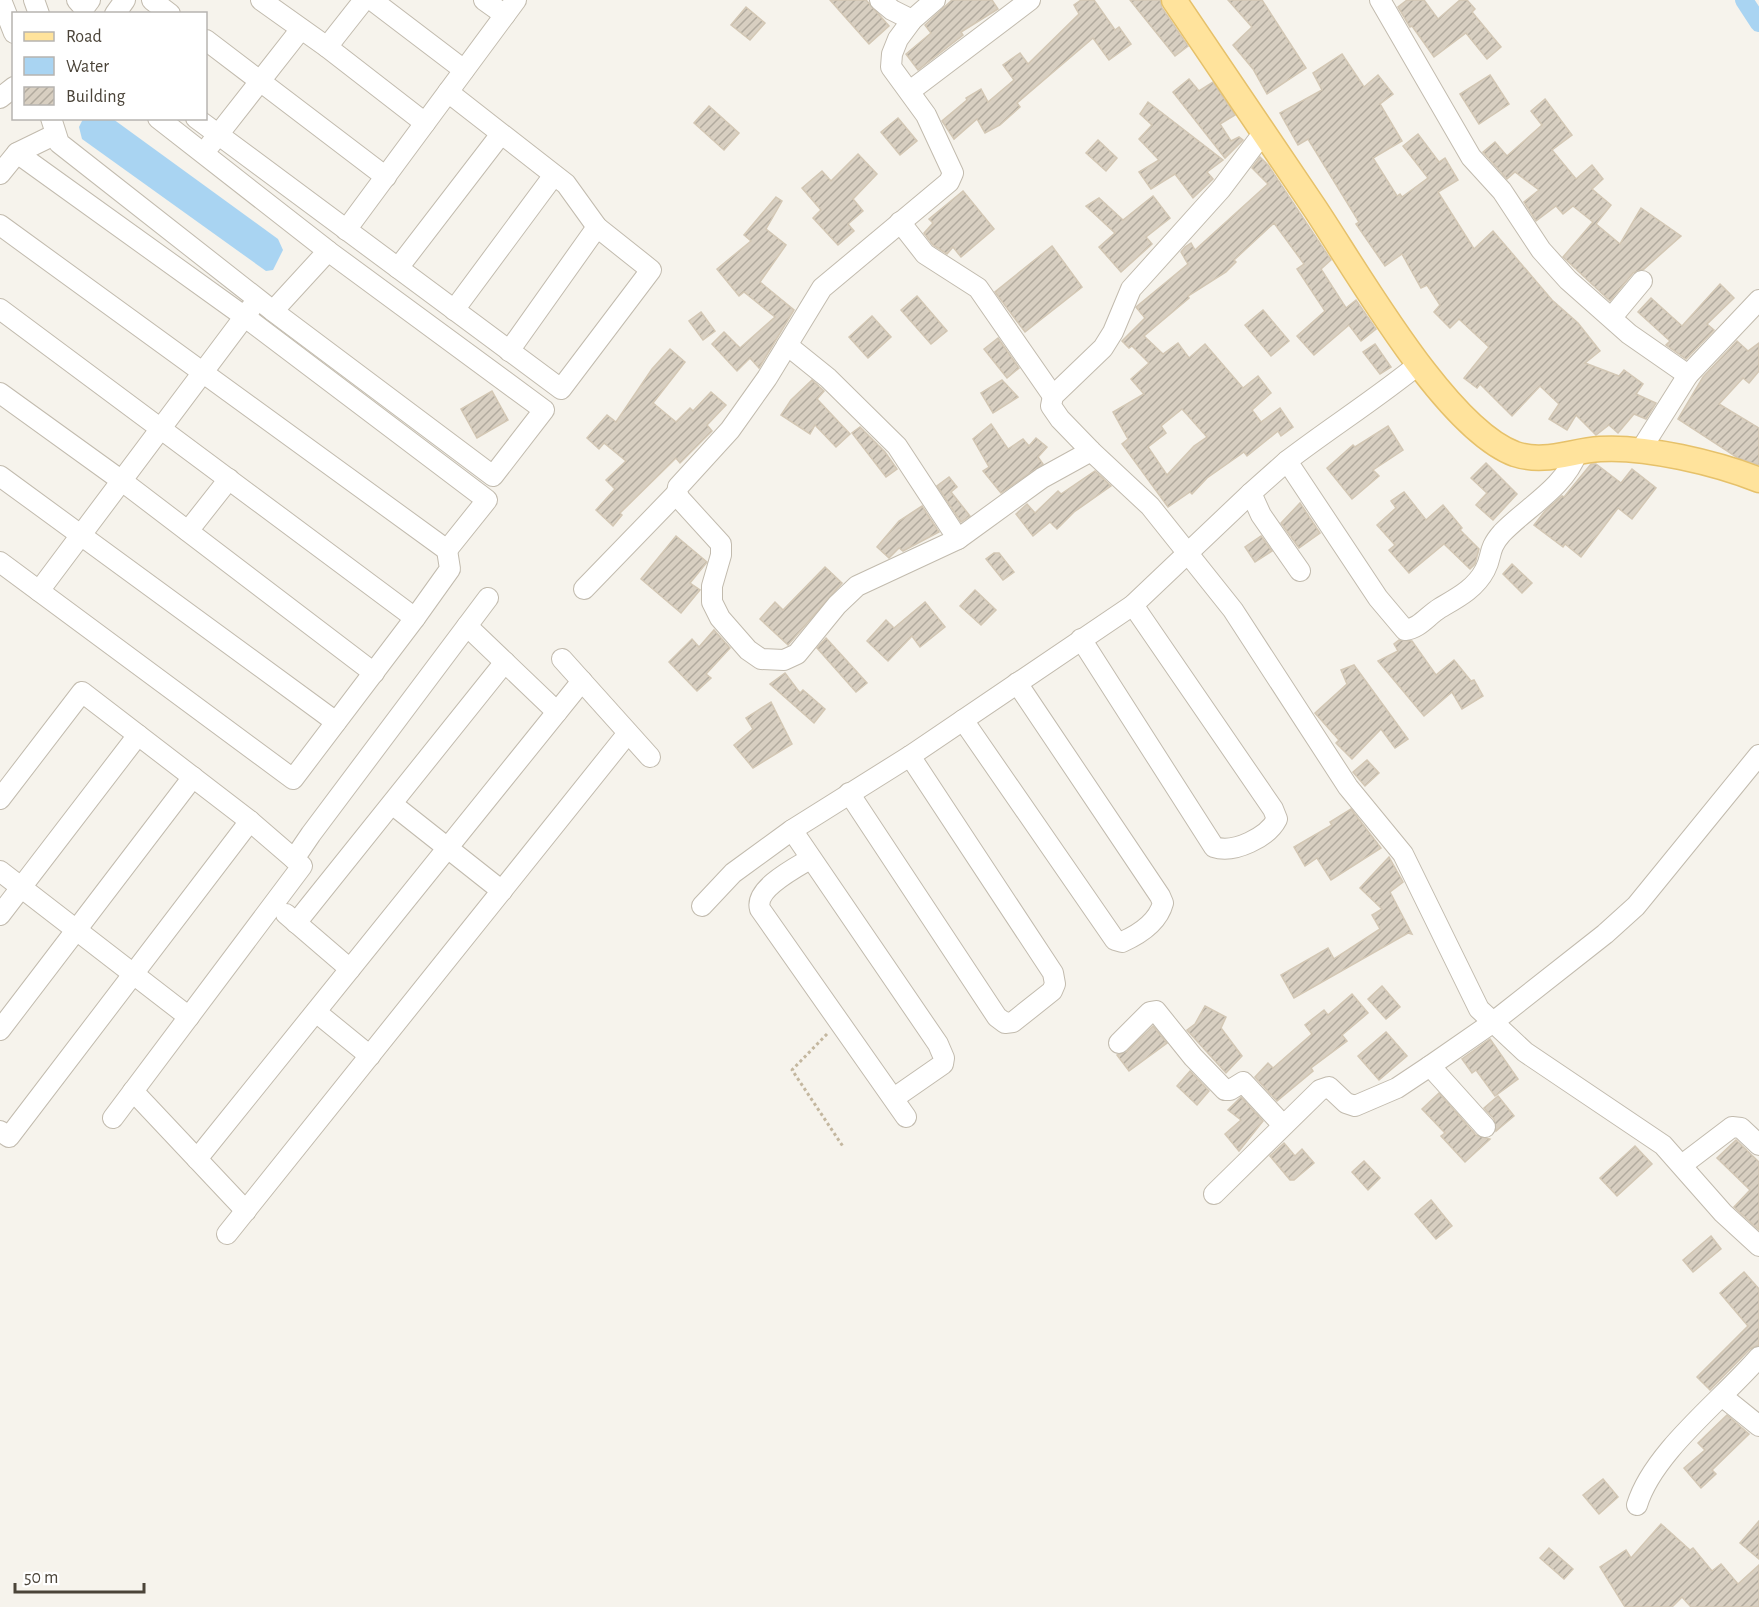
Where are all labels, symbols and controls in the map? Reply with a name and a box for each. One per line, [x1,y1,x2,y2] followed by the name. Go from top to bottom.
[12,12,207,120] legend
[66,28,102,46] text: Road
[66,58,109,76] text: Water
[66,88,126,106] text: Building
[15,1556,144,1594] scale bar
[24,1569,58,1587] text: 50 m

